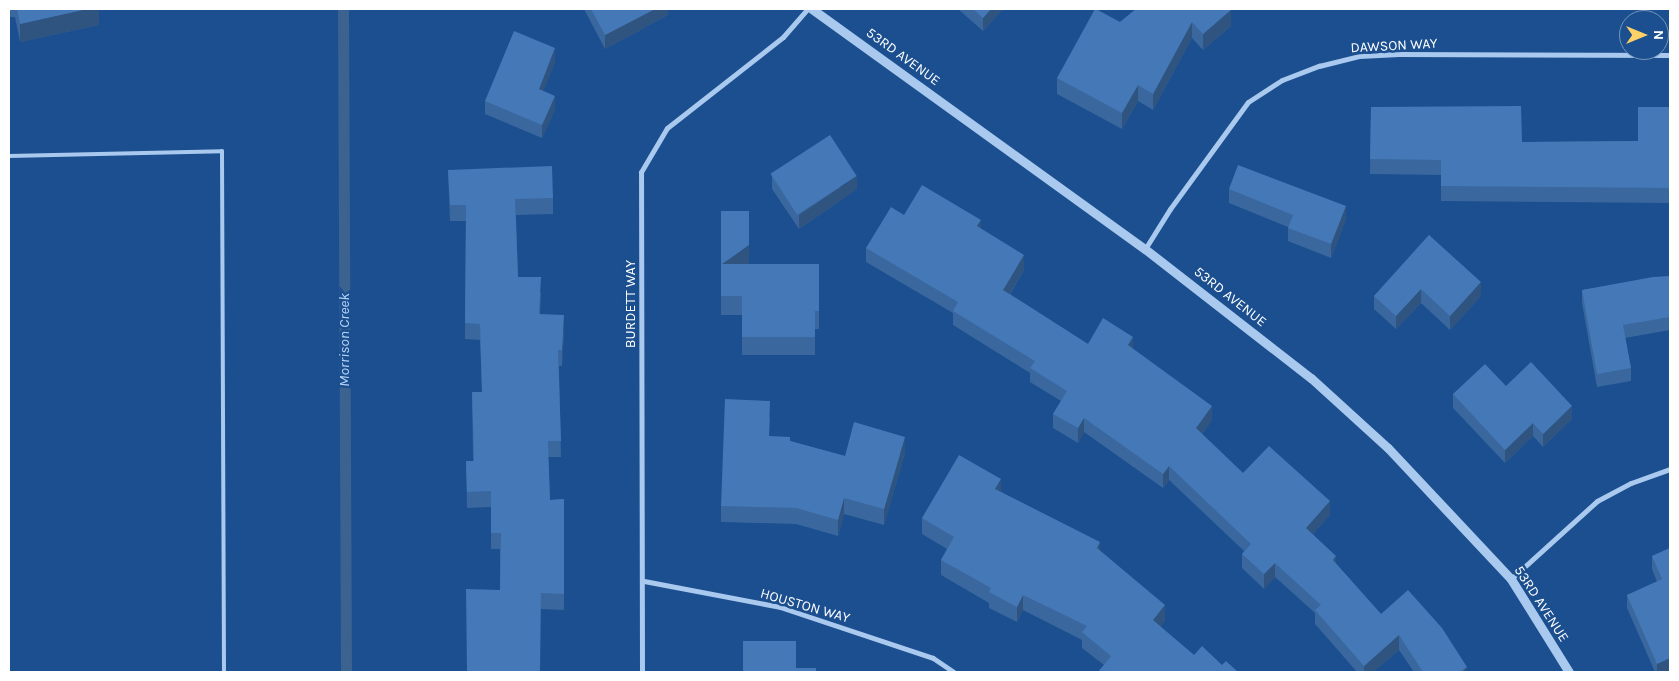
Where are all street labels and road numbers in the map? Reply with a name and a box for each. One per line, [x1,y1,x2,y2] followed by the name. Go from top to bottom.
[863,25,943,89] street label: 53RD AVENUE
[1350,35,1438,57] street label: DAWSON WAY
[623,260,639,348] street label: BURDETT WAY
[1190,264,1270,330] street label: 53RD AVENUE
[1510,563,1572,645] street label: 53RD AVENUE
[758,585,852,627] street label: HOUSTON WAY

